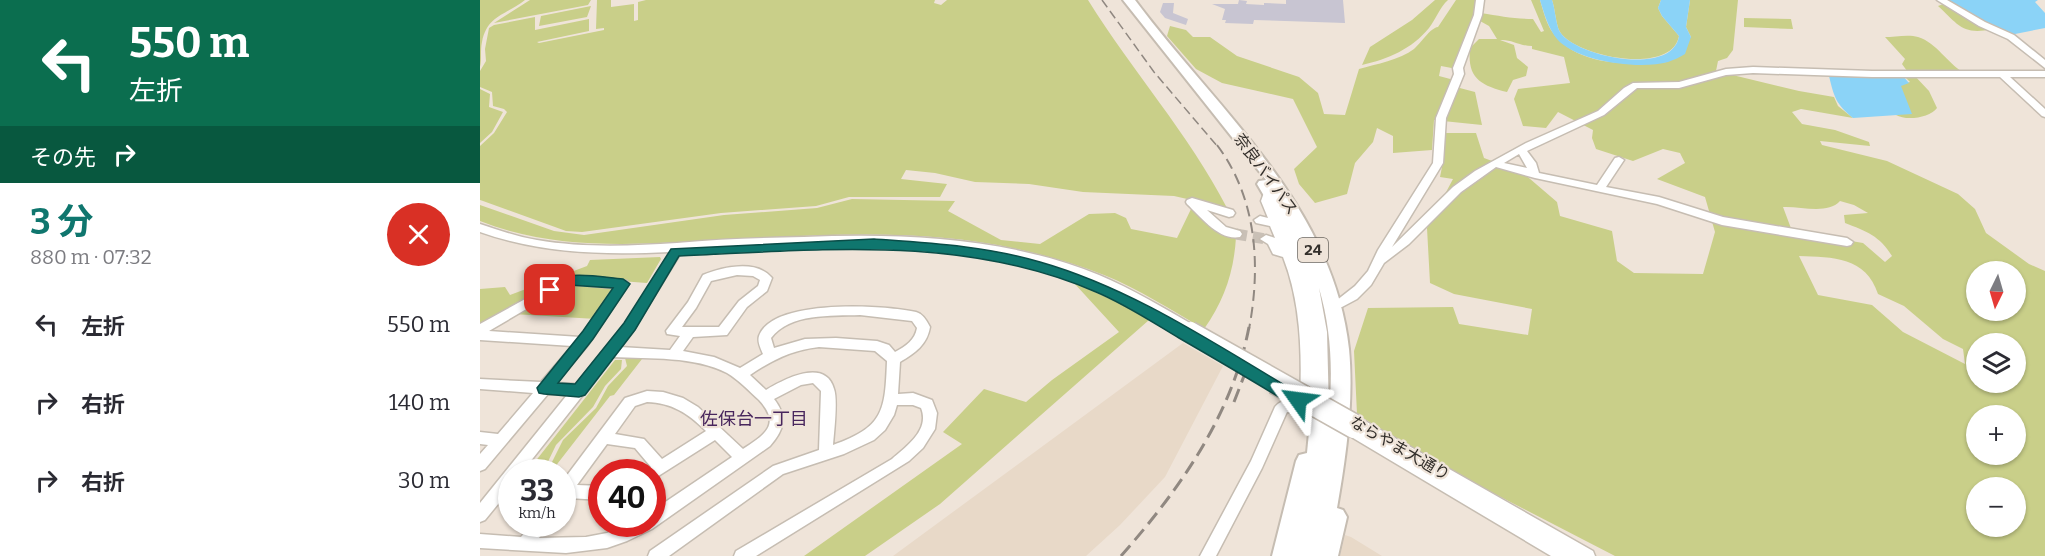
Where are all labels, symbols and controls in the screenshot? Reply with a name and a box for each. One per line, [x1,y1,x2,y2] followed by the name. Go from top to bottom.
[129,18,249,68] text: 550 m
[30,24,108,102] icon: left
[129,75,183,107] text: 左折
[1230,130,1302,218] street label: 奈良バイパス
[108,138,141,171] icon: right
[30,144,96,171] text: その先
[30,200,93,244] text: 3 分
[387,203,450,266] button: close
[1298,238,1328,262] road number: 24
[30,245,152,269] text: 880 m · 07:32
[1966,261,2026,321] north arrow
[1966,261,2026,537] map controls
[524,264,575,315] pin
[533,273,566,306] icon: arrive
[30,308,63,341] icon: left
[387,311,450,338] text: 550 m
[81,313,125,340] text: 左折
[1966,333,2026,393] button: layers
[1266,368,1330,432] position arrow
[30,386,63,419] icon: right
[389,389,450,416] text: 140 m
[81,391,125,418] text: 右折
[1966,405,2026,465] button: +
[700,408,808,430] district label: 佐保台一丁目
[1347,412,1453,484] street label: ならやま大通り
[588,459,666,537] speed limit sign: 40
[30,464,63,497] icon: right
[398,467,450,494] text: 30 m
[81,469,125,496] text: 右折
[520,473,554,509] text: 33
[1966,477,2026,537] button: −
[518,504,556,522] text: km/h

